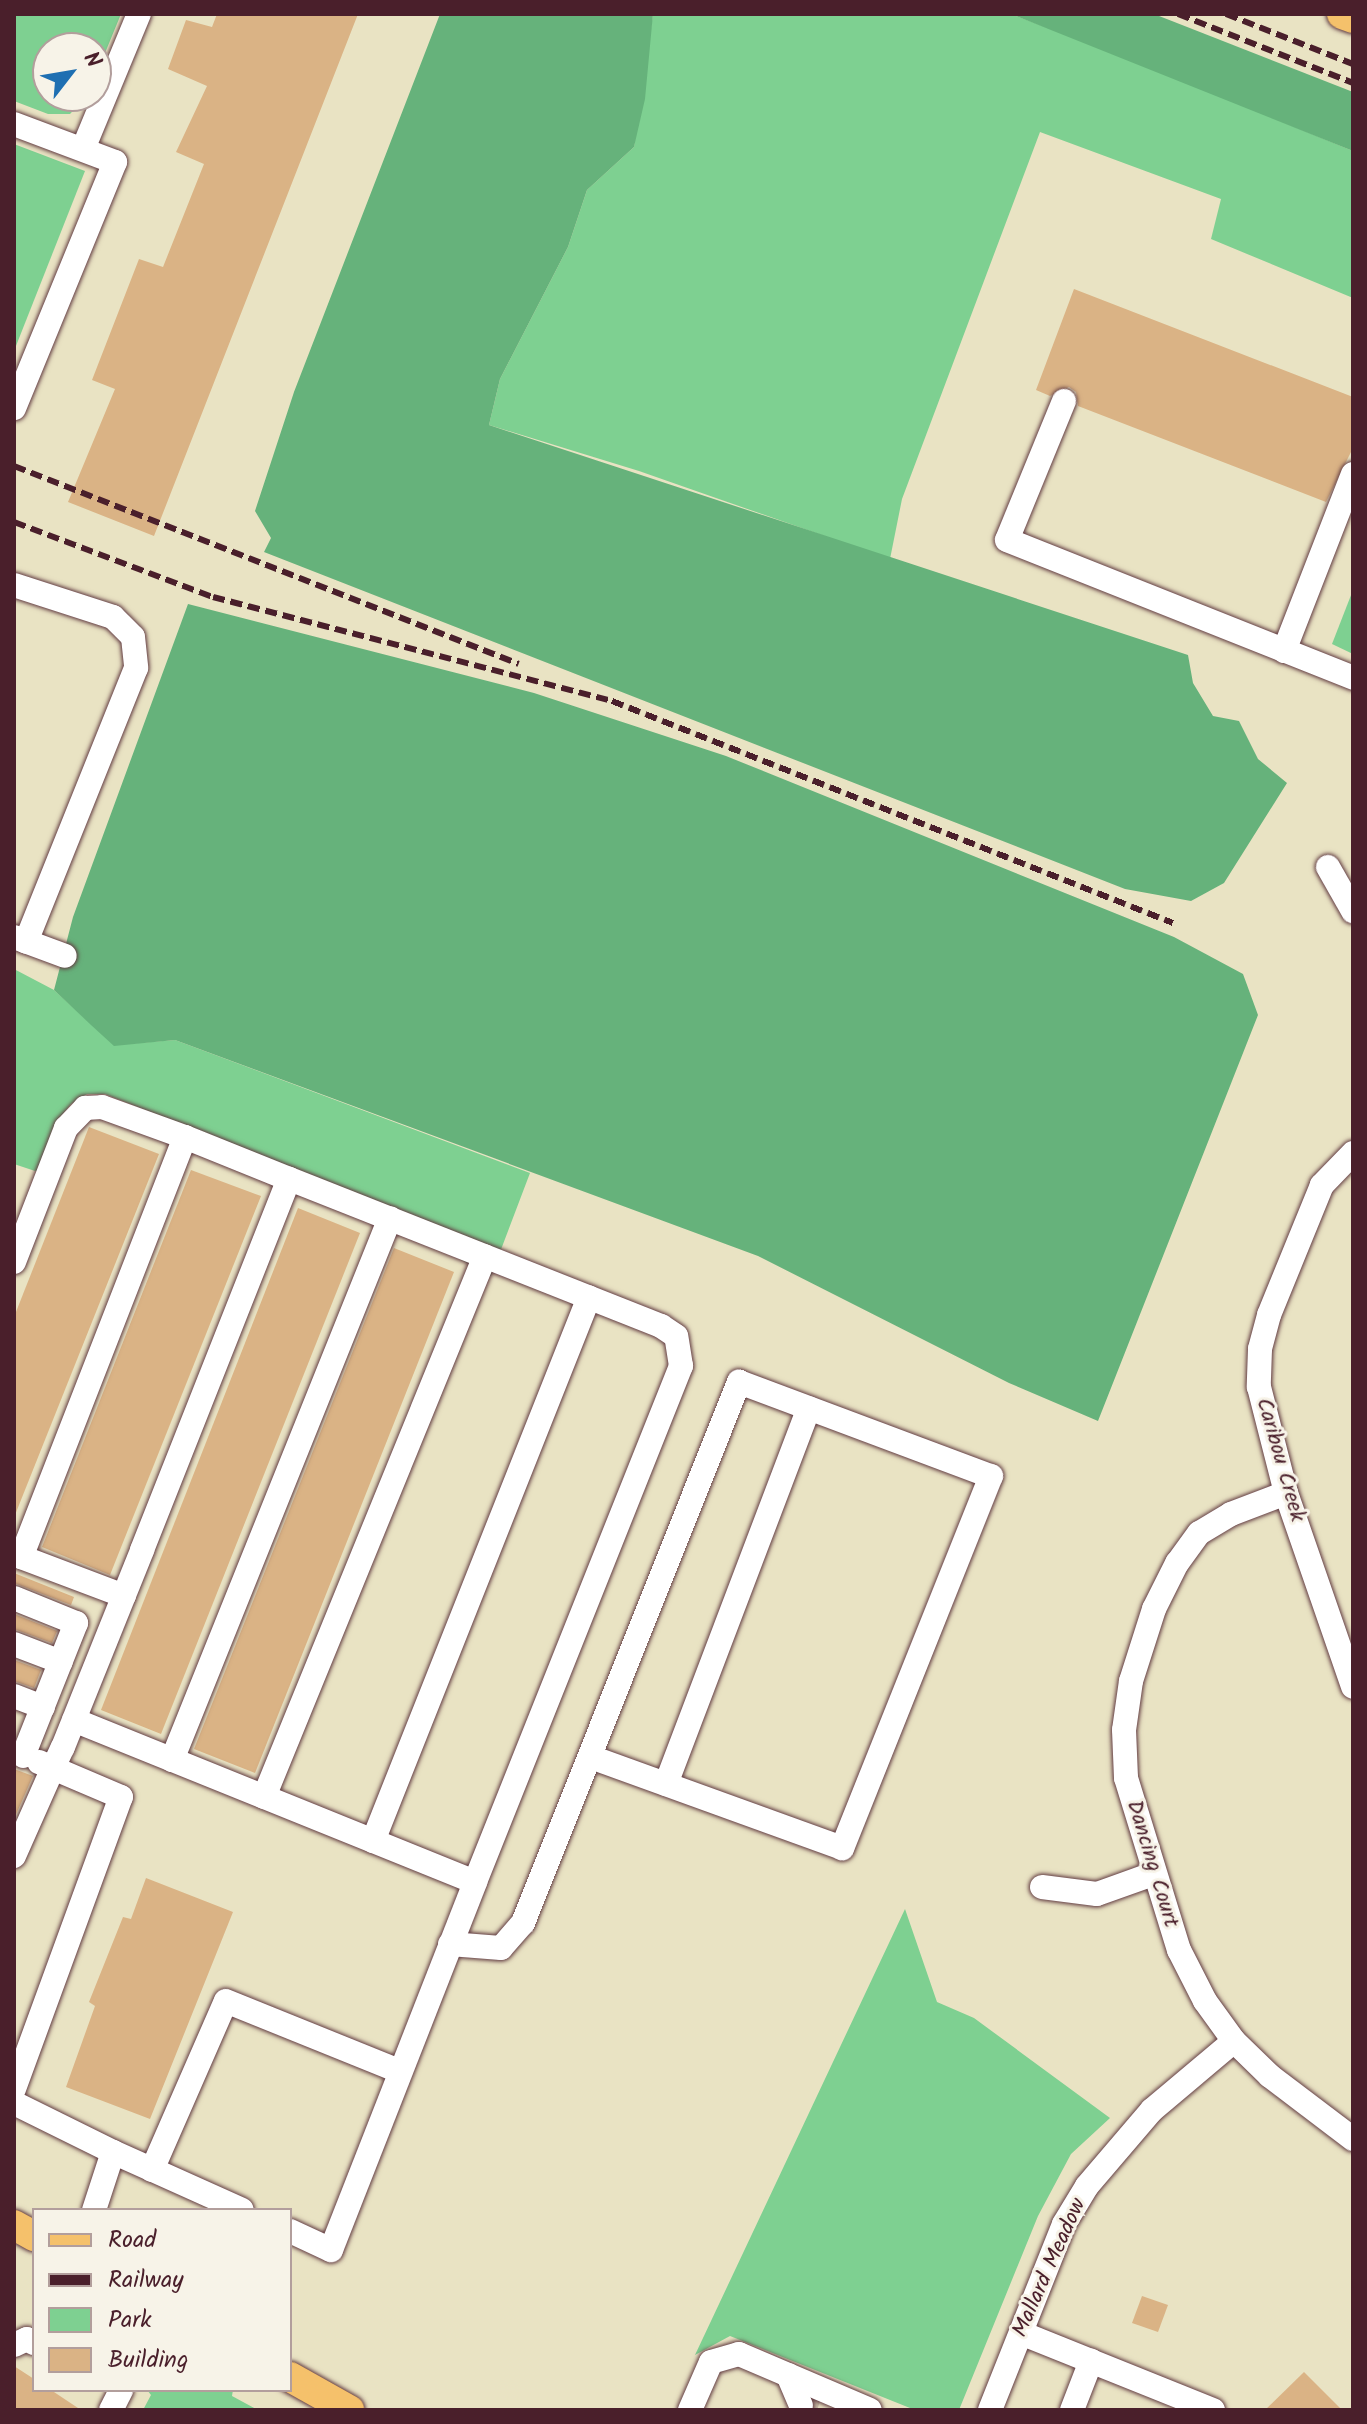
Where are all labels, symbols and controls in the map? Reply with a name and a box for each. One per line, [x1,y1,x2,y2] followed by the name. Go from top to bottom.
[32,32,112,112] north arrow
[73,45,110,75] text: N
[1250,1395,1310,1525] street label: Caribou Creek
[1120,1797,1184,1931] street label: Dancing Court
[1008,2194,1092,2342] street label: Mallard Meadow
[32,2208,292,2392] legend
[108,2221,156,2260] text: Road
[108,2261,184,2300] text: Railway
[108,2301,152,2340] text: Park
[108,2341,188,2380] text: Building

